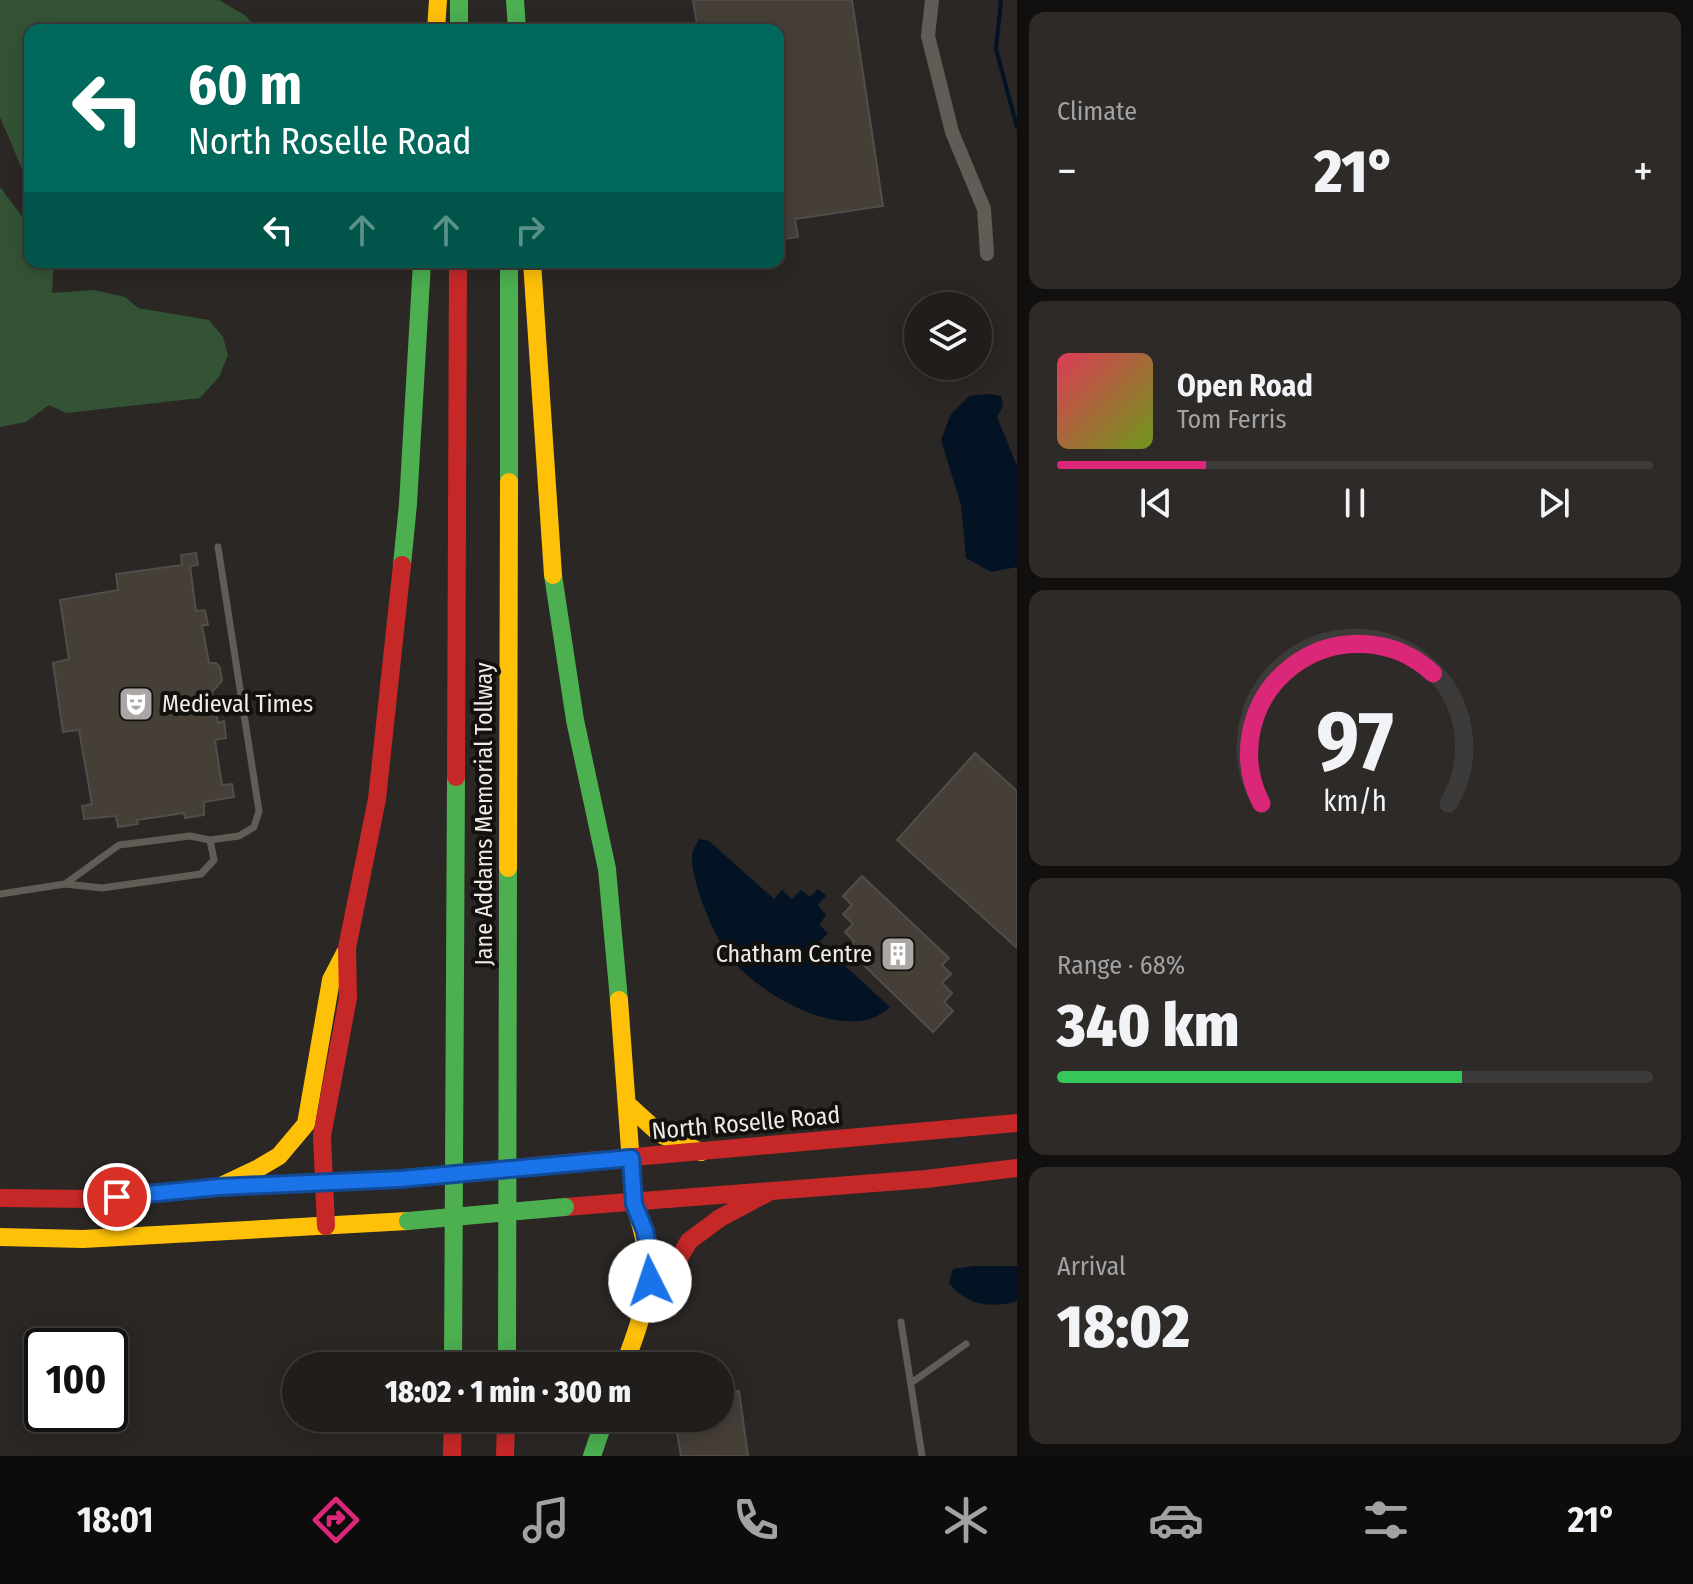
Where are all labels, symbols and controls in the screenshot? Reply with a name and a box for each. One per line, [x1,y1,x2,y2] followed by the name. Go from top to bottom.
[188,52,302,119] text: 60 m
[56,56,160,160] icon: left
[1057,96,1137,127] text: Climate
[188,120,471,164] text: North Roselle Road
[1314,136,1396,208] text: 21°
[1057,145,1077,198] text: −
[1633,145,1653,198] text: +
[256,208,300,252] icon: left
[340,208,384,252] icon: ahead
[424,208,468,252] icon: ahead
[508,208,552,252] icon: right
[904,292,992,380] map controls
[904,292,992,380] button: layers
[1177,368,1313,404] text: Open Road
[1177,404,1287,435] text: Tom Ferris
[1134,481,1178,525] icon: previous
[1333,481,1377,525] icon: pause
[1532,481,1576,525] icon: next
[470,662,498,966] street label: Jane Addams Memorial Tollway
[117,685,155,723] theatre icon: Medieval Times
[162,690,313,718] place label: Medieval Times
[1316,692,1394,792] text: 97
[1323,784,1387,819] text: km/h
[879,935,917,973] building icon: Chatham Centre
[716,940,872,968] place label: Chatham Centre
[1057,950,1185,981] text: Range · 68%
[1057,990,1239,1062] text: 340 km
[651,1101,841,1145] street label: North Roselle Road
[83,1163,151,1231] pin
[95,1175,139,1219] icon: arrive
[608,1239,692,1323] position arrow
[1057,1251,1126,1282] text: Arrival
[1057,1291,1190,1363] text: 18:02
[24,1328,128,1432] speed limit sign: 100
[385,1374,631,1410] text: 18:02 · 1 min · 300 m
[308,1492,364,1548] icon: directions
[518,1492,574,1548] icon: music
[728,1492,784,1548] icon: phone
[938,1492,994,1548] icon: climate
[1148,1492,1204,1548] icon: car
[1358,1492,1414,1548] icon: filters
[77,1498,154,1542] text: 18:01
[1568,1498,1616,1542] text: 21°

